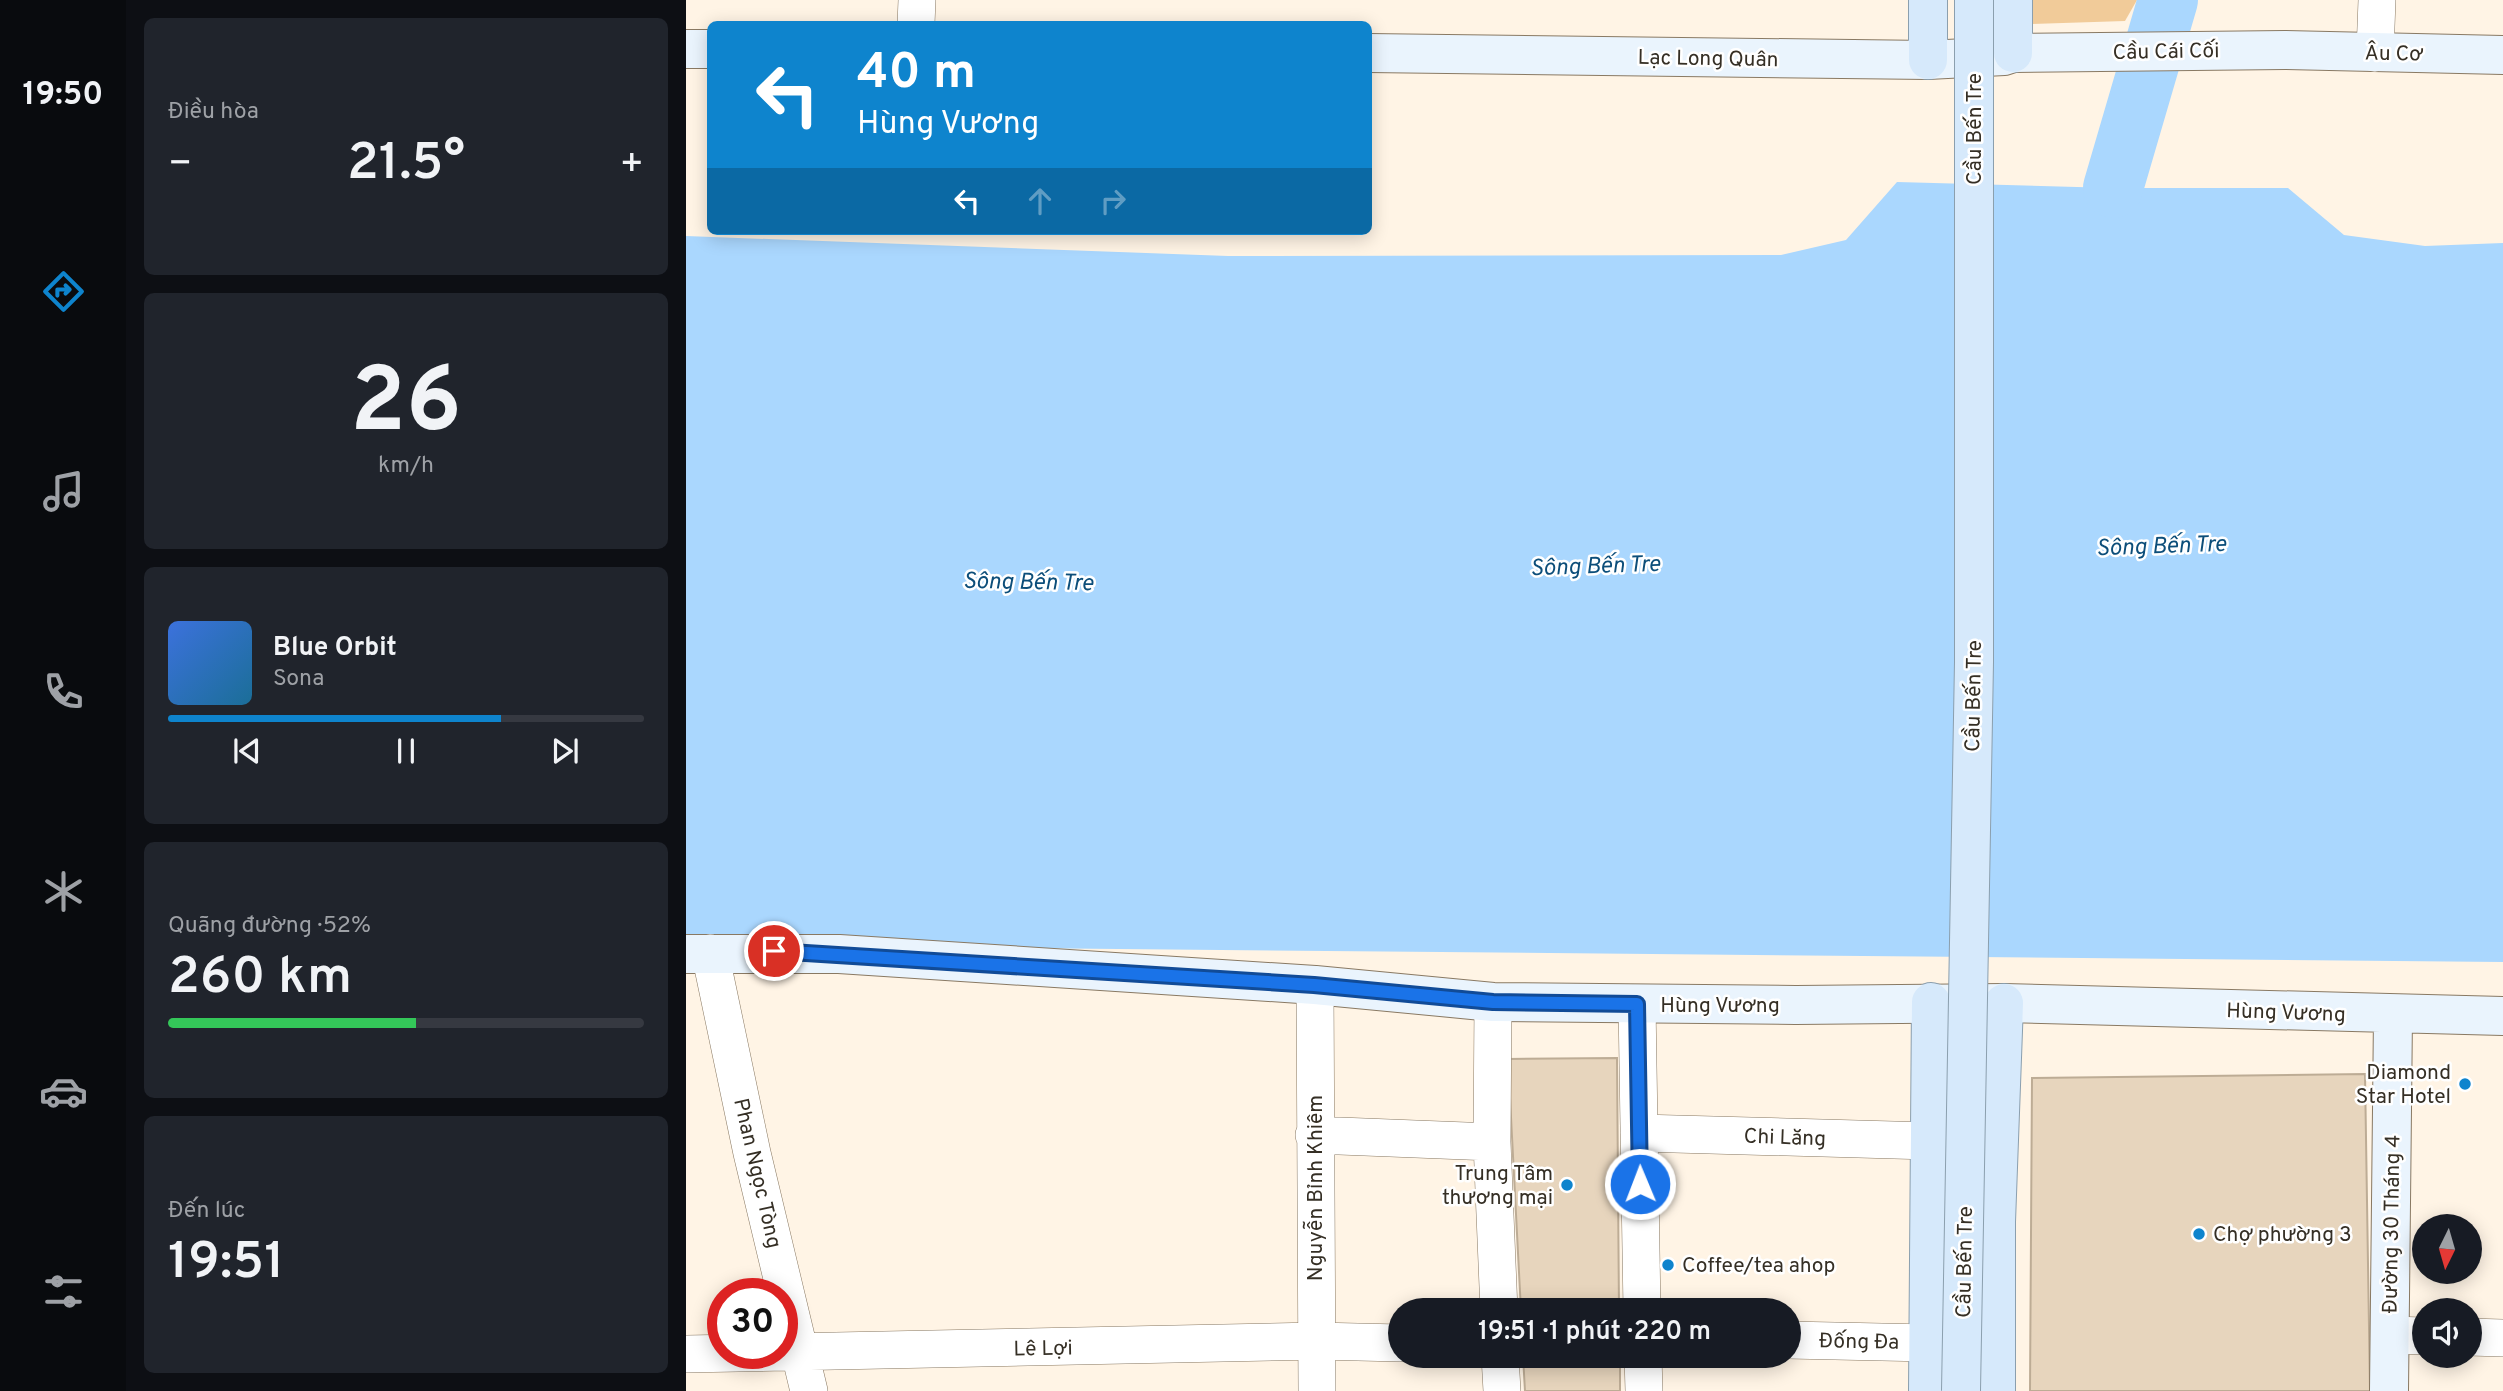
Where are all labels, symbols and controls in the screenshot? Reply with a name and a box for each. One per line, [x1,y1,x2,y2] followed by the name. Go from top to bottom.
[2112,38,2220,67] street label: Cầu Cái Cối
[2364,39,2424,69] street label: Âu Cơ
[857,44,976,106] text: 40 m
[1637,45,1779,74] street label: Lạc Long Quân
[742,49,833,140] icon: left
[1962,73,1989,185] street label: Cầu Bến Tre
[23,76,103,116] text: 19:50
[168,98,259,127] text: Điều hòa
[857,105,1039,145] text: Hùng Vương
[347,132,465,198] text: 21.5°
[168,141,193,190] text: −
[619,141,644,190] text: +
[948,182,986,220] icon: left
[1021,182,1059,220] icon: ahead
[1094,182,1132,220] icon: right
[39,267,88,316] icon: directions
[350,349,462,464] text: 26
[378,452,434,481] text: km/h
[39,467,88,516] icon: music
[2095,530,2228,564] water label: Sông Bến Tre
[1529,550,1662,584] water label: Sông Bến Tre
[963,567,1095,599] water label: Sông Bến Tre
[273,632,397,665] text: Blue Orbit
[1960,640,1989,752] street label: Cầu Bến Tre
[273,665,324,694] text: Sona
[39,667,88,716] icon: phone
[228,732,266,770] icon: previous
[387,732,425,770] icon: pause
[546,732,584,770] icon: next
[39,867,88,916] icon: climate
[168,912,371,941] text: Quãng đường · 52%
[744,921,804,981] pin
[755,932,793,970] icon: arrive
[168,946,352,1012] text: 260 km
[1660,993,1780,1020] street label: Hùng Vương
[2226,998,2346,1029] street label: Hùng Vương
[2356,1060,2451,1111] place label: Diamond Star Hotel
[39,1067,88,1116] icon: car
[2457,1076,2473,1092] marker: Diamond Star Hotel
[1302,1095,1330,1281] street label: Nguyễn Bỉnh Khiêm
[726,1096,787,1251] street label: Phan Ngọc Tòng
[1743,1124,1827,1153] street label: Chi Lăng
[2377,1134,2408,1314] street label: Đường 30 Tháng 4
[1603,1147,1677,1221] position arrow
[1442,1161,1553,1212] place label: Trung Tâm thương mại
[1559,1177,1575,1193] marker: Trung Tâm thương mại
[168,1197,245,1226] text: Đến lúc
[1951,1206,1980,1318] street label: Cầu Bến Tre
[2412,1214,2482,1284] north arrow
[2412,1214,2482,1368] map controls
[2213,1222,2352,1249] place label: Chợ phường 3
[2191,1226,2207,1242] marker: Chợ phường 3
[168,1231,285,1297] text: 19:51
[1682,1253,1835,1280] place label: Coffee/tea ahop
[1660,1257,1676,1273] marker: Coffee/tea ahop
[39,1267,88,1316] icon: filters
[707,1278,798,1369] speed limit sign: 30
[2412,1298,2482,1368] button: sound
[1478,1316,1711,1349] text: 19:51 · 1 phút · 220 m
[1819,1328,1899,1357] street label: Đống Đa
[1013,1335,1073,1364] street label: Lê Lợi

